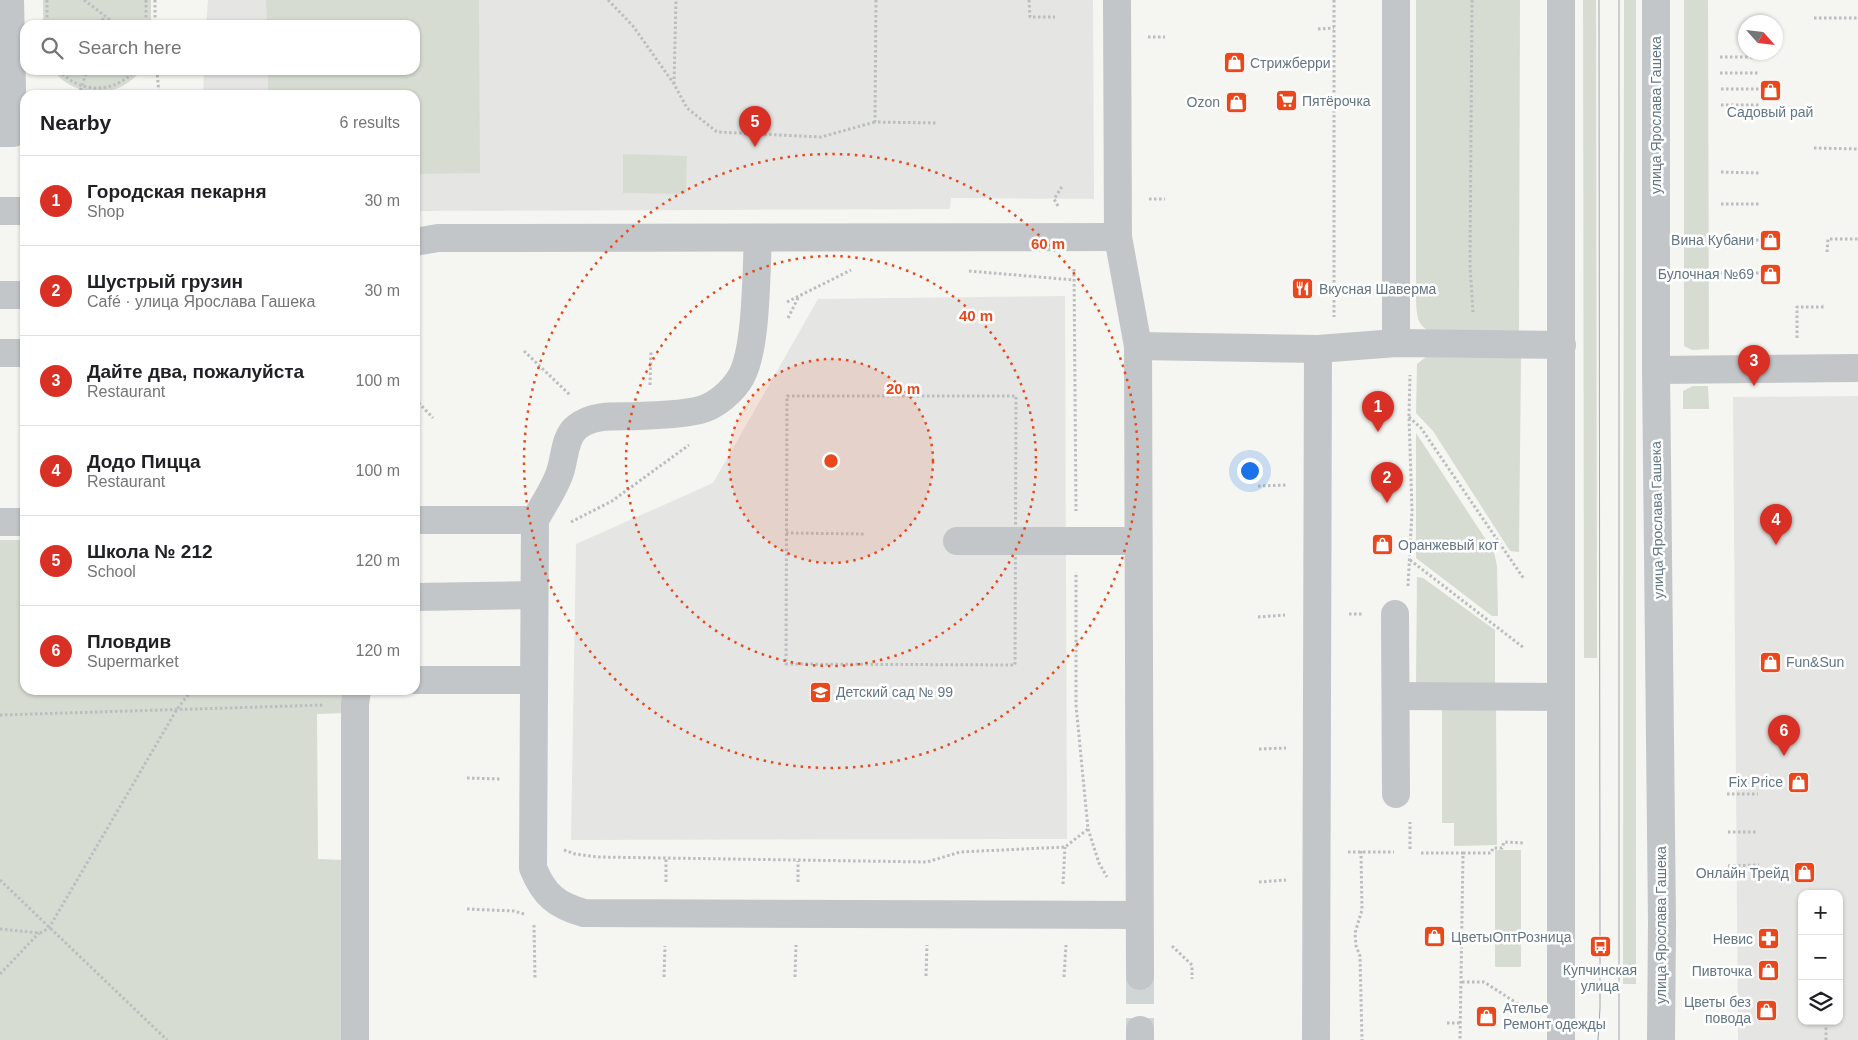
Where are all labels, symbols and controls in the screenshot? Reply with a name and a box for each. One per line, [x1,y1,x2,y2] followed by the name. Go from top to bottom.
[1738,15,1783,60] north arrow
[20,20,420,75] search box
[38,34,66,62] icon: search
[1648,36,1664,194] street label: улица Ярослава Гашека
[78,37,182,58] text: Search here
[1222,51,1246,75] shop icon: Стрижберри
[1250,55,1331,71] place label: Стрижберри
[1758,78,1782,102] shop icon: Садовый рай
[1274,89,1298,113] supermarket icon: Пятёрочка
[1224,90,1248,114] shop icon: Ozon
[1302,93,1371,109] place label: Пятёрочка
[1187,94,1220,110] place label: Ozon
[1727,104,1813,120] place label: Садовый рай
[739,106,771,147] pin: 5
[40,111,111,134] text: Nearby
[340,114,400,131] text: 6 results
[87,181,267,202] text: Городская пекарня
[52,192,60,209] text: 1
[364,192,400,209] text: 30 m
[87,203,124,220] text: Shop
[1758,228,1782,252] shop icon: Вина Кубани
[1671,232,1754,248] place label: Вина Кубани
[1031,235,1065,252] text: 60 m
[1758,262,1782,286] shop icon: Булочная №69
[1658,266,1754,282] place label: Булочная №69
[87,271,243,292] text: Шустрый грузин
[1291,277,1315,301] restaurant icon: Вкусная Шаверма
[1319,281,1437,297] place label: Вкусная Шаверма
[52,282,60,299] text: 2
[364,282,400,299] text: 30 m
[87,293,315,310] text: Café · улица Ярослава Гашека
[959,307,993,324] text: 40 m
[1738,345,1770,386] pin: 3
[87,361,304,382] text: Дайте два, пожалуйста
[52,372,60,389] text: 3
[356,372,400,389] text: 100 m
[886,380,920,397] text: 20 m
[87,383,165,400] text: Restaurant
[1362,391,1394,432] pin: 1
[1648,441,1666,599] street label: улица Ярослава Гашека
[87,451,201,472] text: Додо Пицца
[822,452,840,470] centre of rings
[1237,458,1263,484] your location
[52,462,60,479] text: 4
[356,462,400,479] text: 100 m
[1371,462,1403,503] pin: 2
[87,473,165,490] text: Restaurant
[1760,504,1792,545] pin: 4
[1370,533,1394,557] shop icon: Оранжевый кот
[1398,537,1499,553] place label: Оранжевый кот
[87,541,213,562] text: Школа № 212
[52,552,60,569] text: 5
[356,552,400,569] text: 120 m
[87,563,136,580] text: School
[87,631,171,652] text: Пловдив
[52,642,60,659] text: 6
[356,642,400,659] text: 120 m
[1758,650,1782,674] shop icon: Fun&Sun
[87,653,179,670] text: Supermarket
[1786,654,1844,670] place label: Fun&Sun
[808,680,832,704] school or university icon: Детский сад № 99
[836,684,953,700] place label: Детский сад № 99
[1768,715,1800,756] pin: 6
[1787,770,1811,794] shop icon: Fix Price
[1729,774,1783,790] place label: Fix Price
[1653,846,1669,1004] street label: улица Ярослава Гашека
[1793,861,1817,885] shop icon: Онлайн Трейд
[1696,865,1789,881] place label: Онлайн Трейд
[1798,890,1843,1025] map controls
[1798,890,1843,935] button: +
[1423,925,1447,949] shop icon: ЦветыОптРозница
[1757,927,1781,951] pharmacy icon: Невис
[1451,929,1572,945] place label: ЦветыОптРозница
[1713,931,1753,947] place label: Невис
[1588,935,1612,959] bus stop icon: Купчинская улица
[1798,935,1843,980] button: −
[1756,959,1780,983] shop icon: Пивточка
[1563,962,1637,994] place label: Купчинская улица
[1692,963,1752,979] place label: Пивточка
[1798,980,1843,1025] button: layers
[1684,994,1751,1026] place label: Цветы без повода
[1755,998,1779,1022] shop icon: Цветы без повода
[1503,1000,1606,1032] place label: Ателье Ремонт одежды
[1475,1004,1499,1028] shop icon: Ателье Ремонт одежды

